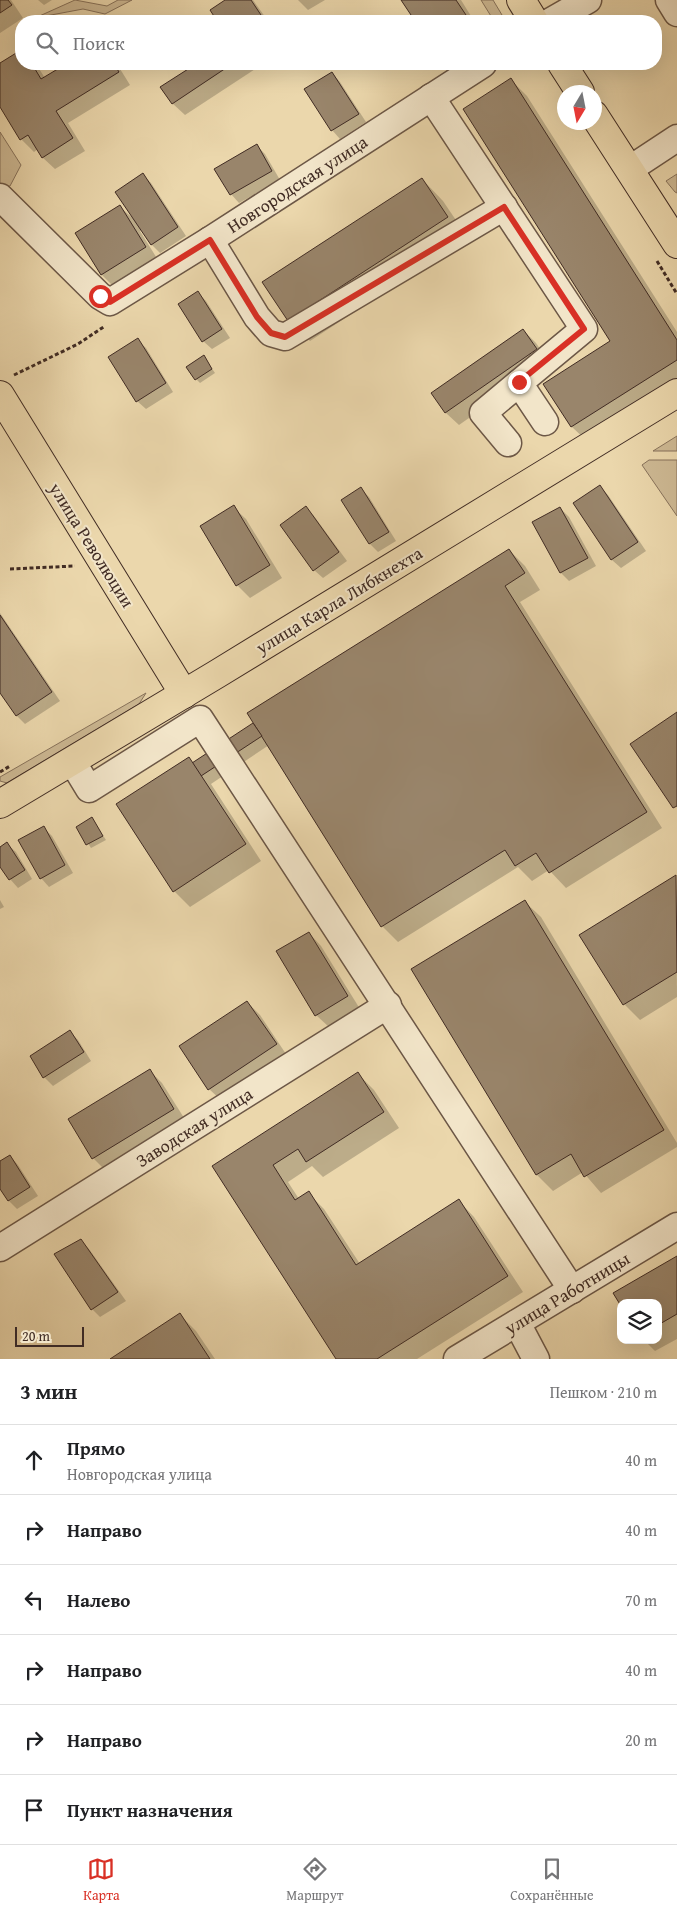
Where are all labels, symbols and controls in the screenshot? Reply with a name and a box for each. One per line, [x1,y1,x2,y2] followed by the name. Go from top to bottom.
[15,15,662,70] search box
[33,29,61,57] icon: search
[73,29,125,57] text: Поиск
[557,85,602,130] north arrow
[221,128,373,240] street label: Новгородская улица
[89,285,112,308] route start
[508,371,531,394] route end
[42,476,142,613] street label: улица Революции
[250,539,428,661] street label: улица Карла Либкнехта
[130,1080,258,1174] street label: Заводская улица
[498,1245,635,1342] street label: улица Работницы
[617,1299,662,1344] map controls
[617,1299,662,1344] button: layers
[15,1324,84,1347] scale bar
[22,1326,50,1346] text: 20 m
[20,1376,77,1407] text: 3 мин
[550,1380,657,1404] text: Пешком · 210 m
[67,1434,125,1462] text: Прямо
[20,1446,48,1474] icon: ahead
[625,1448,657,1472] text: 40 m
[67,1462,212,1486] text: Новгородская улица
[20,1516,48,1544] icon: right
[67,1516,142,1544] text: Направо
[625,1518,657,1542] text: 40 m
[20,1586,48,1614] icon: left
[67,1586,130,1614] text: Налево
[625,1588,657,1612] text: 70 m
[20,1656,48,1684] icon: right
[67,1656,142,1684] text: Направо
[625,1658,657,1682] text: 40 m
[20,1726,48,1754] icon: right
[67,1726,142,1754] text: Направо
[625,1728,657,1752] text: 20 m
[20,1796,48,1824] icon: arrive
[67,1796,233,1824] text: Пункт назначения
[83,1855,120,1905] tab: Карта
[286,1855,344,1905] tab: Маршрут
[510,1855,594,1905] tab: Сохранённые

